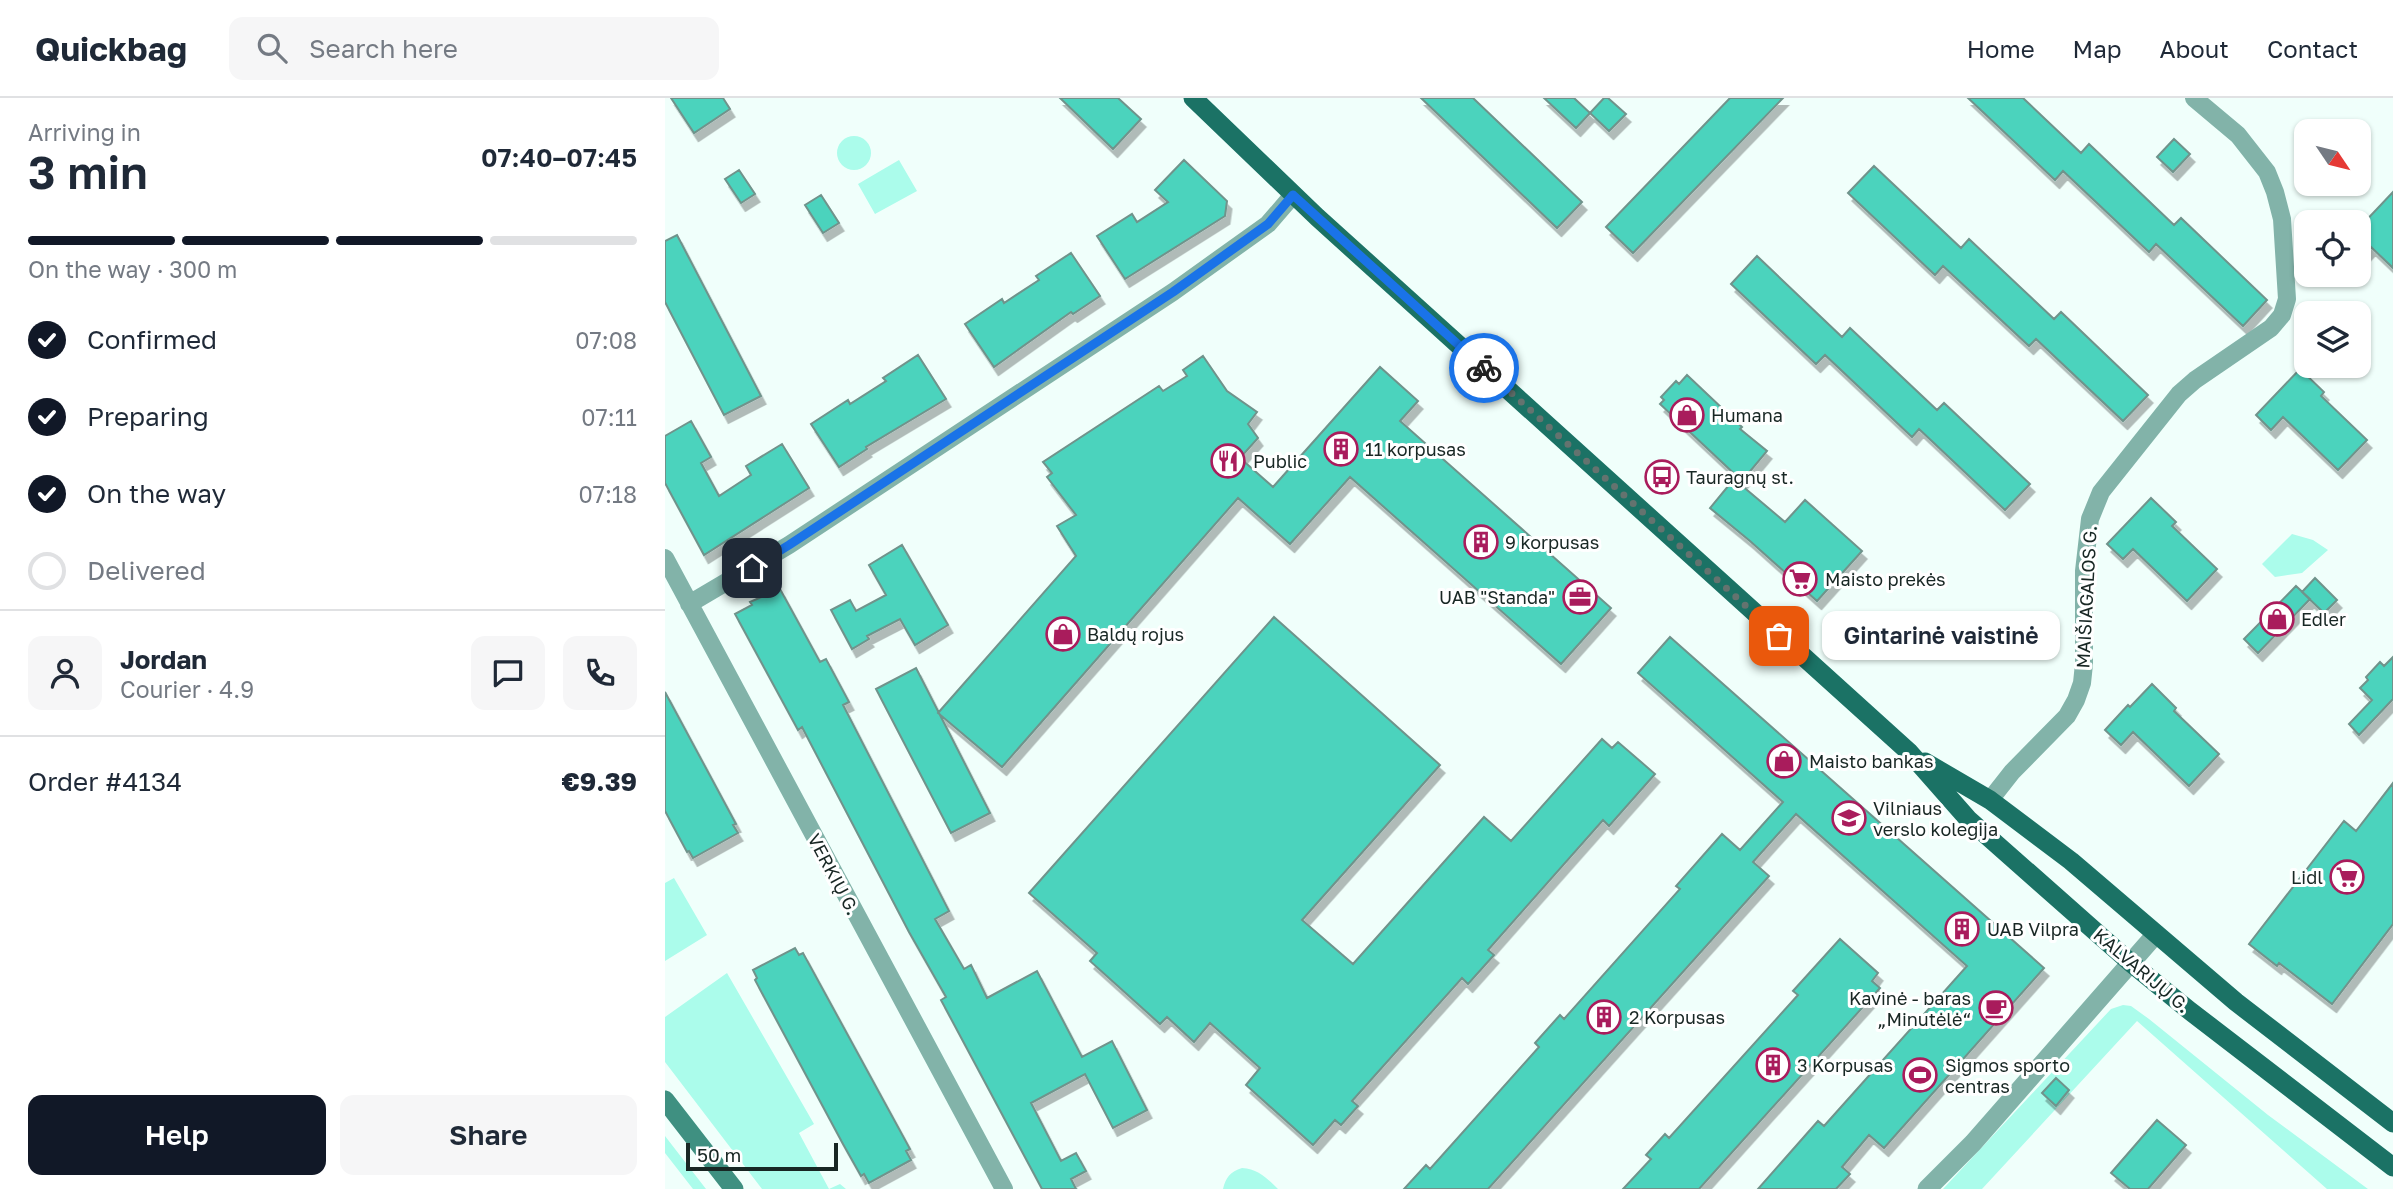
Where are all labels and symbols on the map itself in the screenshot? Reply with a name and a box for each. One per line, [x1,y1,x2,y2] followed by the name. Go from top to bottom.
[2294,119,2371,196] north arrow
[1449,333,1519,403] courier
[1668,396,1706,434] shop icon: Humana
[1711,404,1783,426] place label: Humana
[1322,430,1360,468] building icon: 11 korpusas
[1365,438,1466,460] place label: 11 korpusas
[1209,442,1247,480] restaurant icon: Public
[1253,450,1307,472] place label: Public
[1643,458,1681,496] bus stop icon: Tauragnų st.
[1686,466,1794,488] place label: Tauragnų st.
[1462,523,1500,561] building icon: 9 korpusas
[2071,525,2101,669] street label: MAIŠIAGALOS G.
[1505,531,1599,553] place label: 9 korpusas
[722,538,782,598] pin
[1781,560,1819,598] supermarket icon: Maisto prekės
[1825,568,1946,590] place label: Maisto prekės
[1561,578,1599,616] office icon: UAB "Standa"
[1439,586,1555,608] place label: UAB "Standa"
[2258,600,2296,638] shop icon: Edler
[1749,606,1809,666] pin
[2301,608,2346,630] place label: Edler
[1821,612,2059,660] callout: Gintarinė vaistinė
[1044,615,1082,653] shop icon: Baldų rojus
[1087,623,1184,645] place label: Baldų rojus
[1765,742,1803,780] shop icon: Maisto bankas
[1809,750,1934,772] place label: Maisto bankas
[1873,797,1998,840] place label: Vilniaus verslo kolegija
[1830,799,1868,837] school or university icon: Vilniaus verslo kolegija
[803,830,865,918] street label: VERKIŲ G.
[2328,858,2366,896] supermarket icon: Lidl
[2291,866,2323,888] place label: Lidl
[1943,910,1981,948] building icon: UAB Vilpra
[1987,918,2079,940] place label: UAB Vilpra
[2089,923,2195,1017] street label: KALVARIJŲ G.
[1849,987,1971,1030] place label: Kavinė - baras „Minutėlė“
[1977,989,2015,1027] cafe icon: Kavinė - baras „Minutėlė“
[1585,998,1623,1036] building icon: 2 Korpusas
[1629,1006,1725,1028] place label: 2 Korpusas
[1754,1046,1792,1084] building icon: 3 Korpusas
[1797,1054,1893,1076] place label: 3 Korpusas
[1945,1054,2070,1097] place label: Sigmos sporto centras
[1901,1056,1939,1094] sports icon: Sigmos sporto centras
[686,1140,838,1172] scale bar

